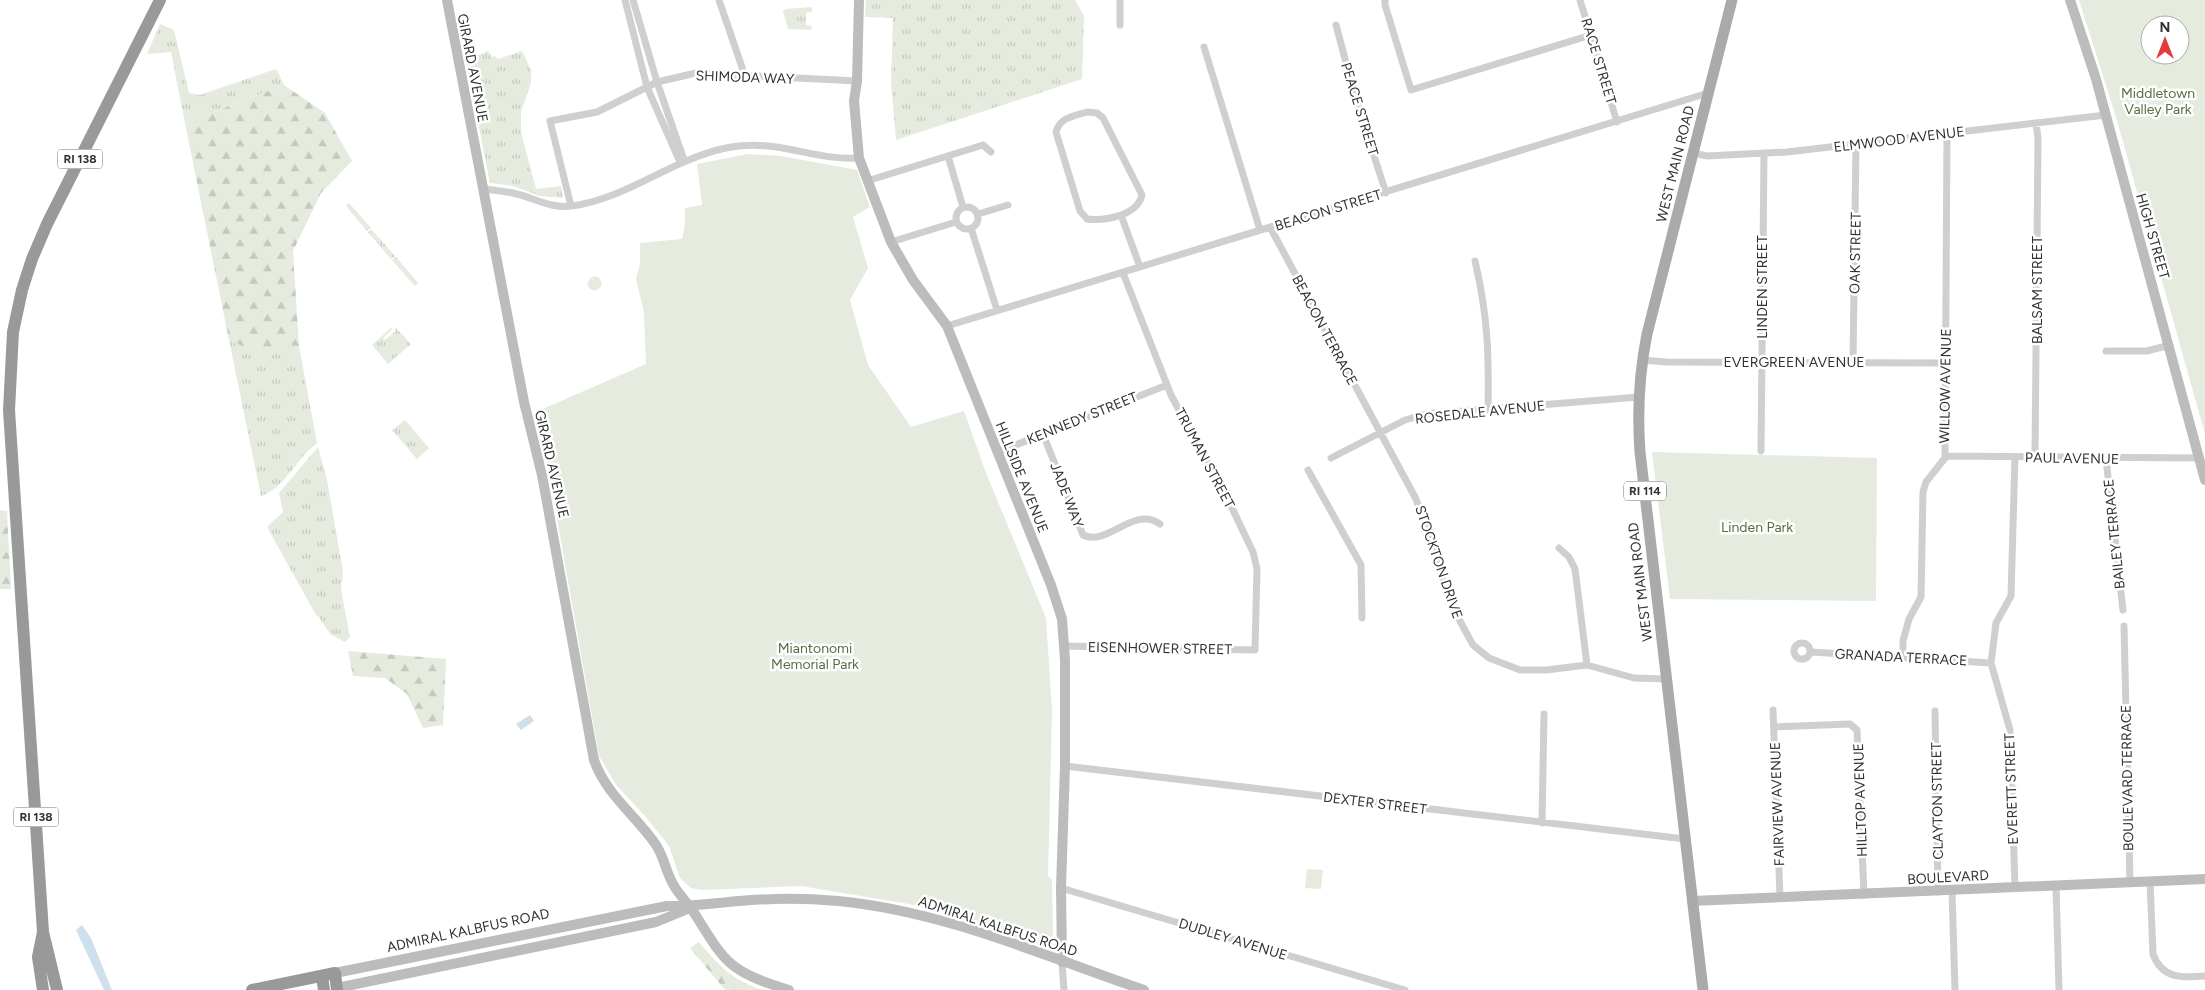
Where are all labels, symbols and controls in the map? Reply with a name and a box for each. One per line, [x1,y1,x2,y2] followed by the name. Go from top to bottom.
[454,12,491,124] street label: GIRARD AVENUE
[2140,15,2190,65] north arrow
[1577,16,1620,107] street label: RACE STREET
[2160,19,2170,36] text: N
[1337,60,1382,158] street label: PEACE STREET
[695,67,795,88] street label: SHIMODA WAY
[2121,85,2195,118] park label: Middletown Valley Park
[1653,104,1698,224] street label: WEST MAIN ROAD
[1833,123,1965,156] street label: ELMWOOD AVENUE
[58,150,102,168] road number: RI 138
[1273,186,1384,235] street label: BEACON STREET
[2132,191,2173,281] street label: HIGH STREET
[1846,212,1865,294] street label: OAK STREET
[1754,235,1771,339] street label: LINDEN STREET
[2029,236,2046,344] street label: BALSAM STREET
[1288,272,1361,388] street label: BEACON TERRACE
[1936,328,1955,444] street label: WILLOW AVENUE
[1723,354,1865,371] street label: EVERGREEN AVENUE
[1024,388,1140,448] street label: KENNEDY STREET
[1414,397,1546,428] street label: ROSEDALE AVENUE
[1171,405,1238,512] street label: TRUMAN STREET
[531,409,572,520] street label: GIRARD AVENUE
[991,419,1052,535] street label: HILLSIDE AVENUE
[2025,449,2119,468] street label: PAUL AVENUE
[1046,460,1087,531] street label: JADE WAY
[2100,478,2129,590] street label: BAILEY TERRACE
[1624,482,1666,501] road number: RI 114
[1411,503,1466,621] street label: STOCKTON DRIVE
[1721,519,1793,536] park label: Linden Park
[1625,522,1656,642] street label: WEST MAIN ROAD
[1088,639,1233,658] street label: EISENHOWER STREET
[771,640,859,673] park label: Miantonomi Memorial Park
[1834,646,1968,669] street label: GRANADA TERRACE
[2118,705,2137,851] street label: BOULEVARD TERRACE
[2001,733,2022,845] street label: EVERETT STREET
[1767,742,1788,866] street label: FAIRVIEW AVENUE
[1928,742,1947,860] street label: CLAYTON STREET
[1850,743,1871,857] street label: HILLTOP AVENUE
[1322,789,1428,818] street label: DEXTER STREET
[14,808,58,826] road number: RI 138
[1907,867,1989,888] street label: BOULEVARD
[916,893,1079,960] street label: ADMIRAL KALBFUS ROAD
[385,905,551,956] street label: ADMIRAL KALBFUS ROAD
[1177,915,1289,964] street label: DUDLEY AVENUE

